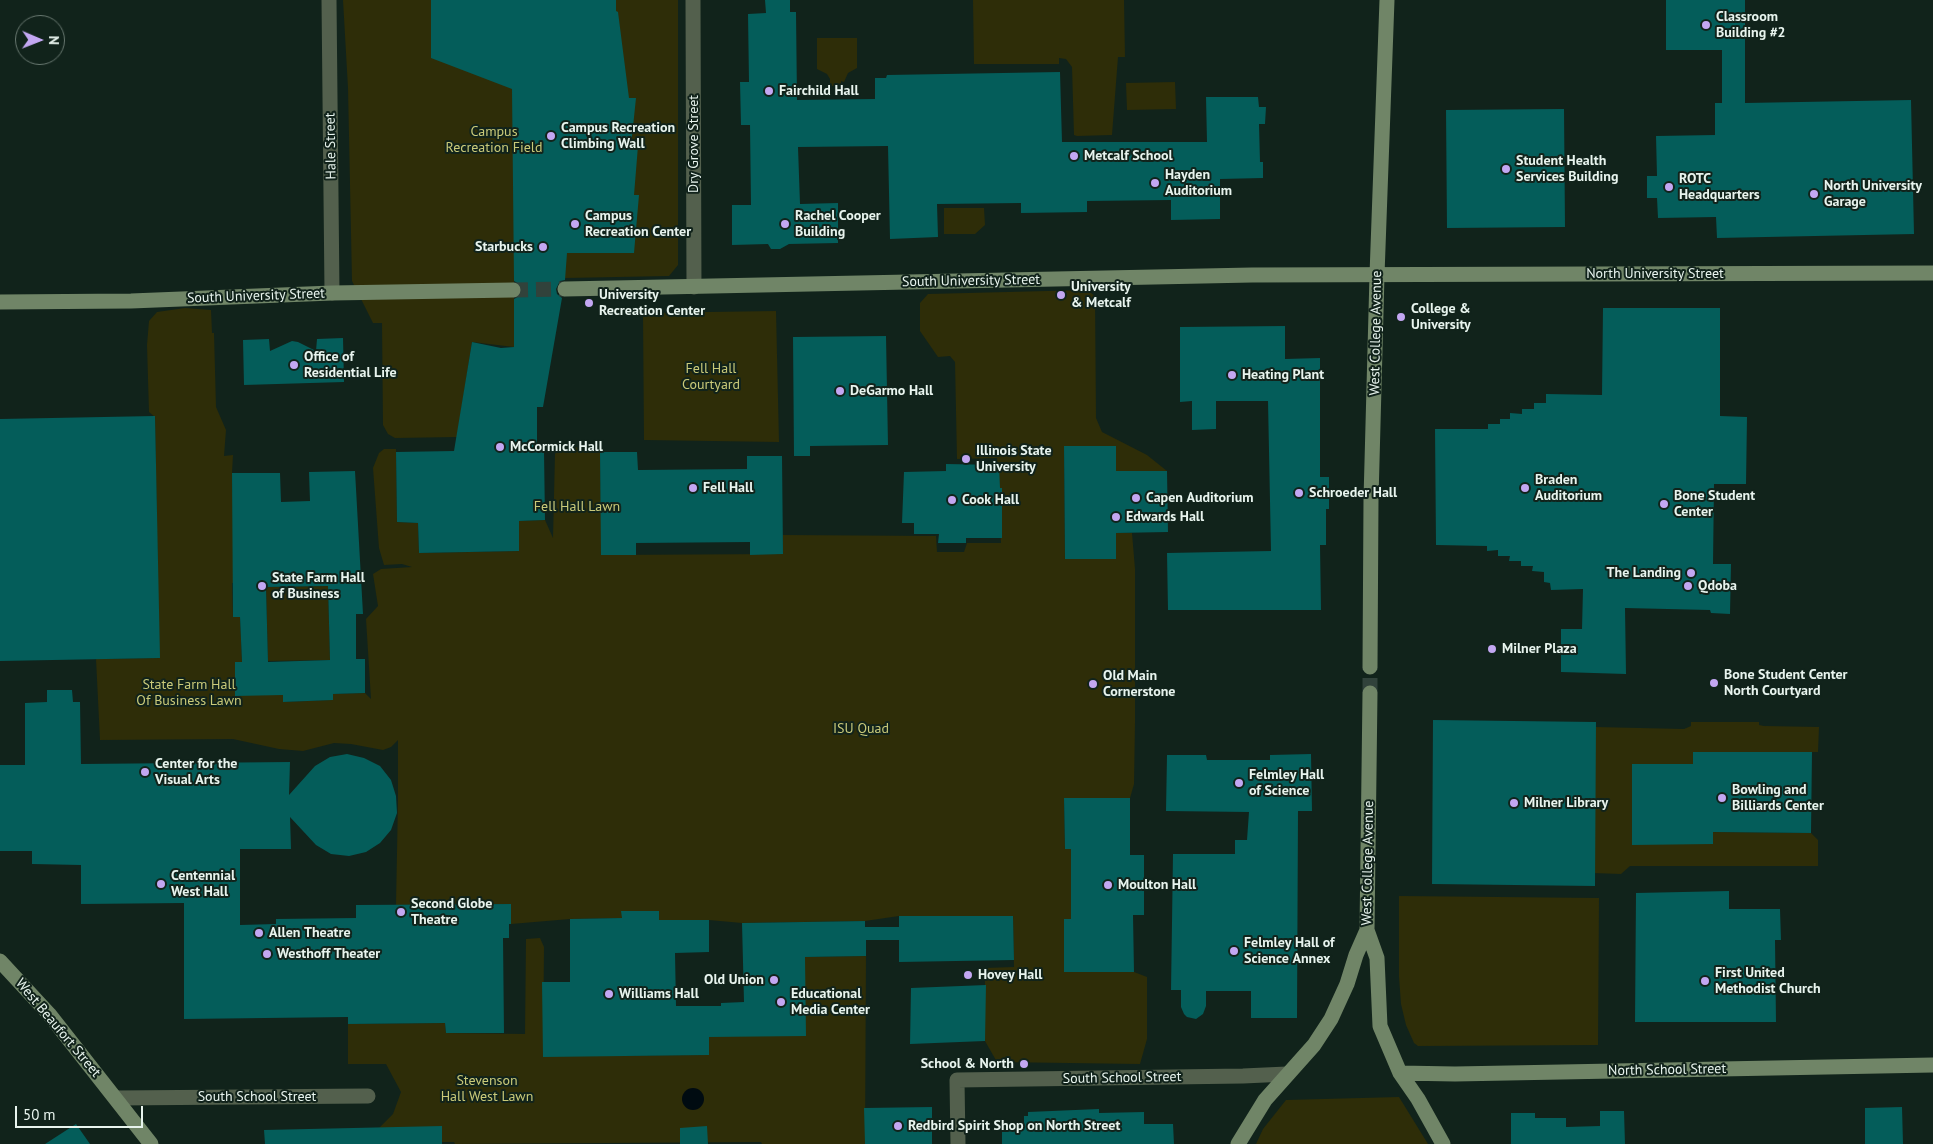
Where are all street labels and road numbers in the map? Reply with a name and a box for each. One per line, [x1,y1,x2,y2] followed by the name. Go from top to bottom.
[686,95,702,193] street label: Dry Grove Street
[322,112,340,180] street label: Hale Street
[1586,266,1724,282] street label: North University Street
[1367,270,1385,396] street label: West College Avenue
[902,271,1040,291] street label: South University Street
[187,285,325,307] street label: South University Street
[1359,800,1377,926] street label: West College Avenue
[12,975,104,1081] street label: West Beaufort Street
[1608,1061,1726,1079] street label: North School Street
[1063,1069,1181,1087] street label: South School Street
[198,1089,316,1105] street label: South School Street

